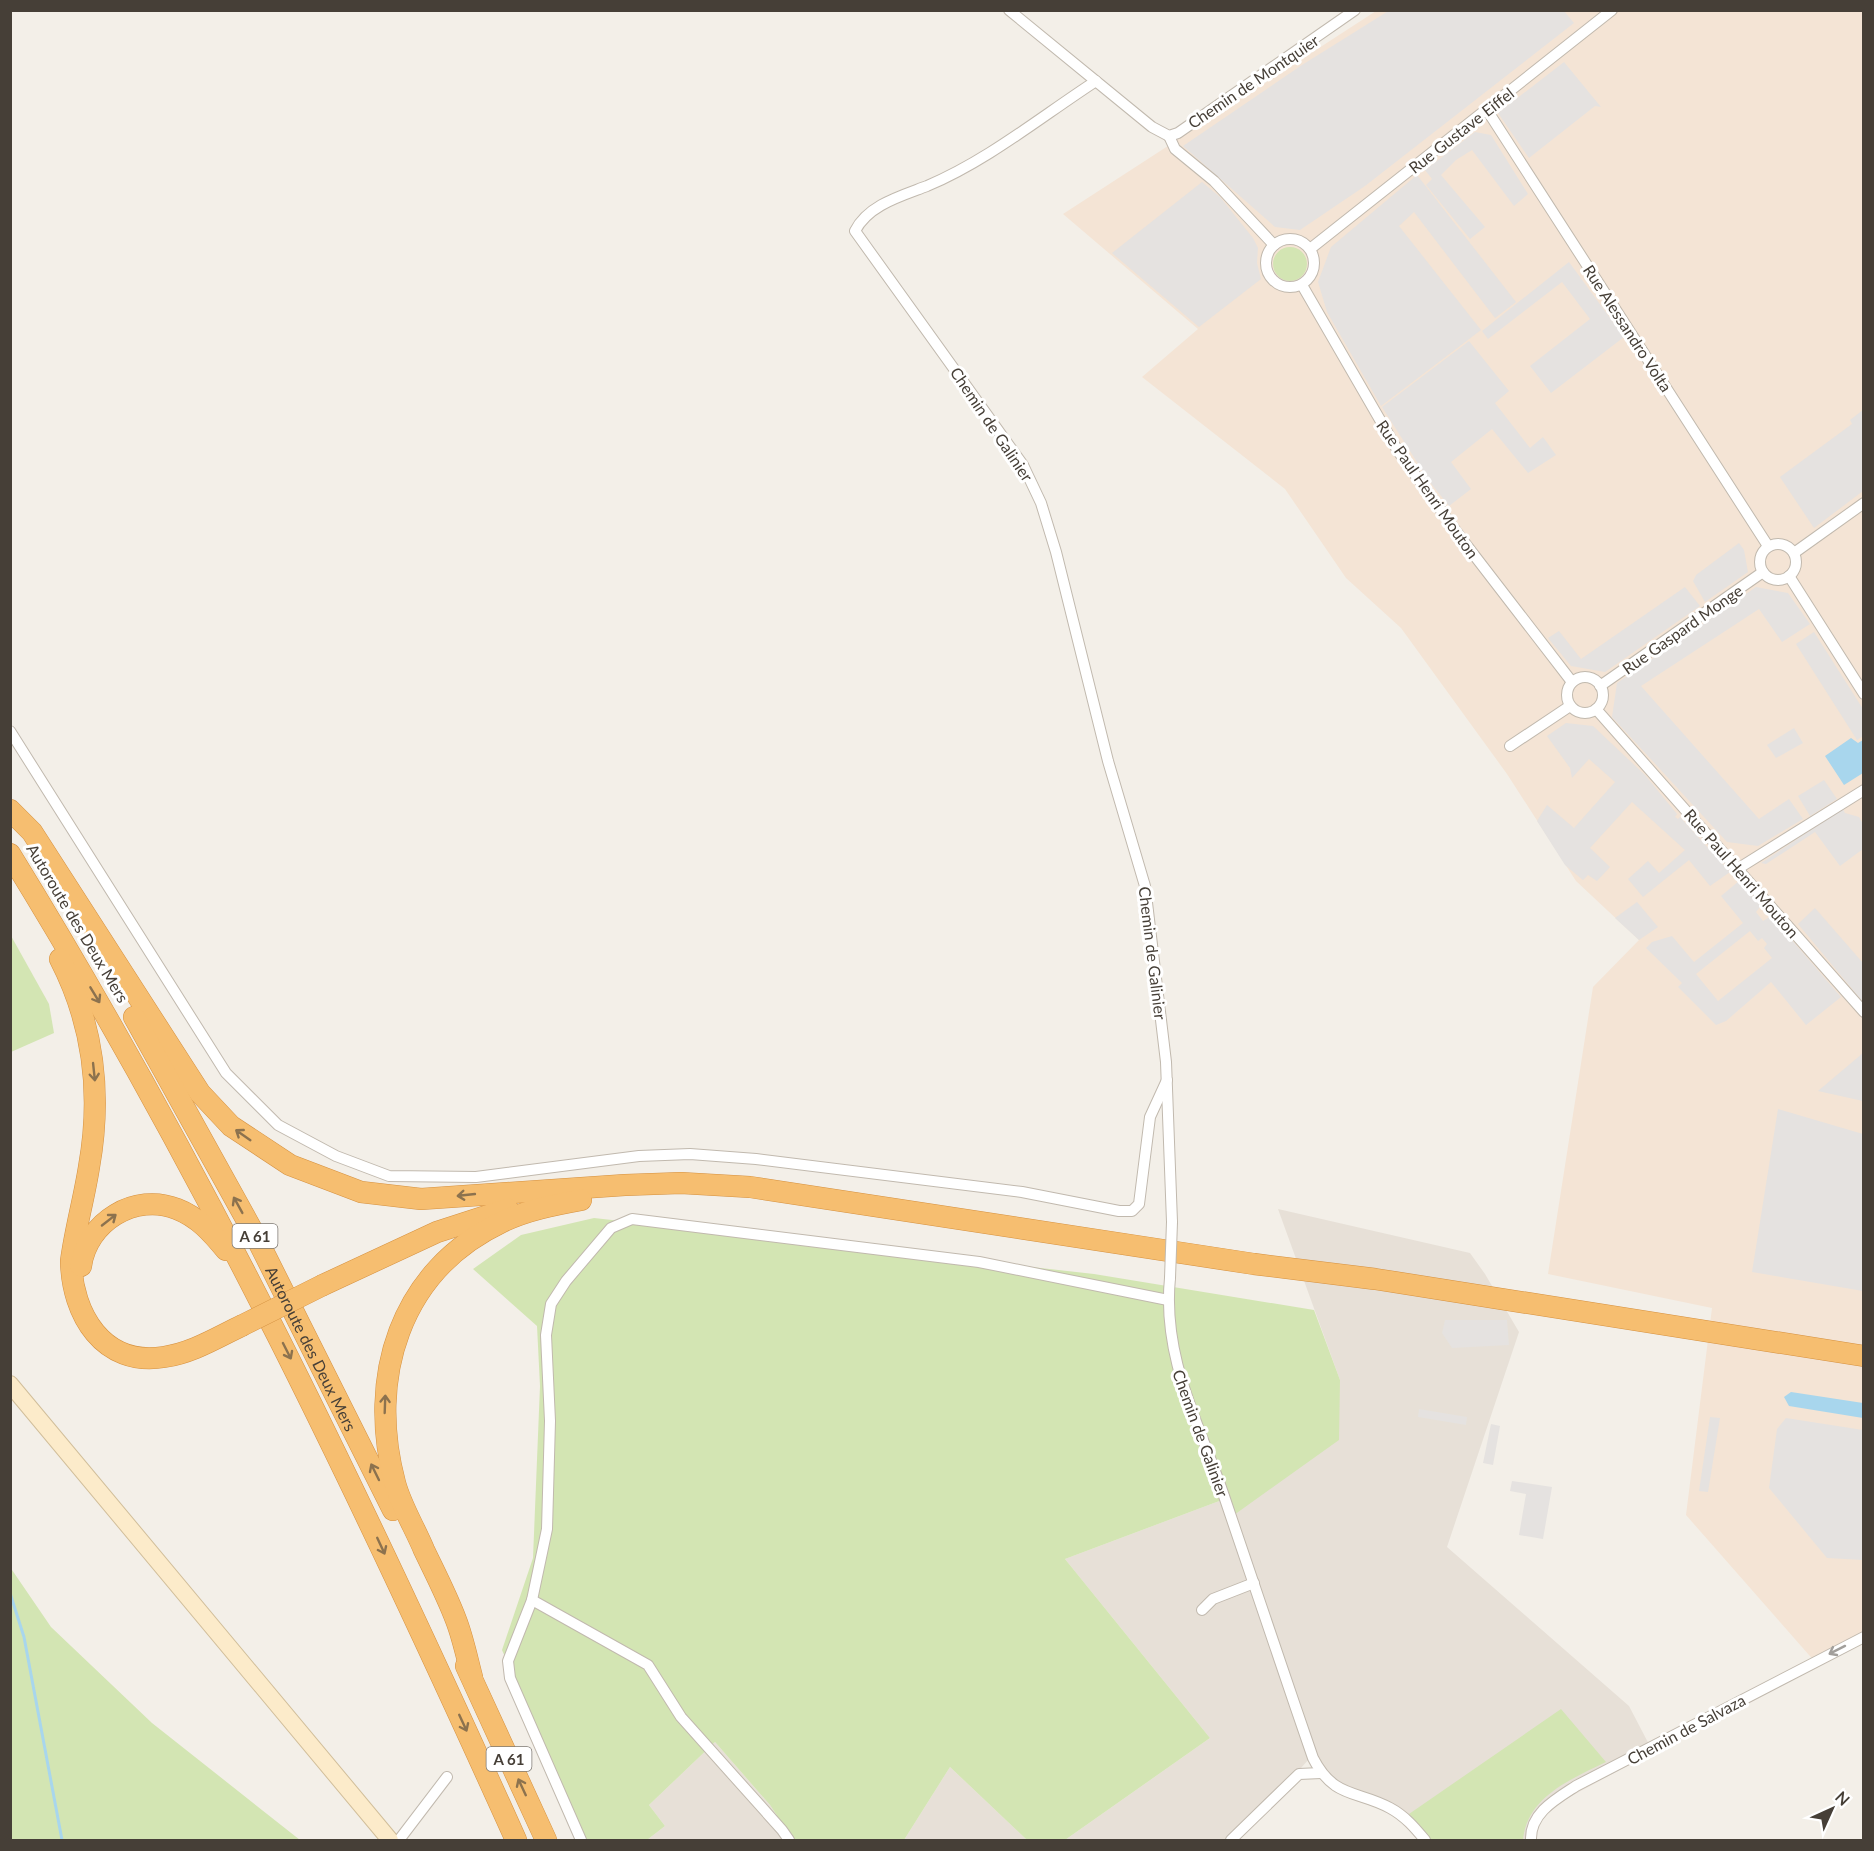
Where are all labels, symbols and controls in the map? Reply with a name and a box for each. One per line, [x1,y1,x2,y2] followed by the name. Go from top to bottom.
[1184,30,1322,132] street label: Chemin de Montquier
[1405,83,1517,177] street label: Rue Gustave Eiffel
[1580,261,1676,395] street label: Rue Alessandro Volta
[947,363,1037,485] street label: Chemin de Galinier
[1373,416,1483,562] street label: Rue Paul Henri Mouton
[1618,580,1746,678] street label: Rue Gaspard Monge
[1681,805,1803,941] street label: Rue Paul Henri Mouton
[23,840,133,1006] street label: Autoroute des Deux Mers
[1135,885,1171,1021] street label: Chemin de Galinier
[90,986,102,1003] one-way arrow
[89,1062,100,1082] one-way arrow
[236,1129,252,1141] one-way arrow
[456,1190,476,1201] one-way arrow
[232,1197,244,1214] one-way arrow
[101,1213,117,1226] one-way arrow
[232,1224,278,1248] road number: A 61
[263,1263,361,1434] street label: Autoroute des Deux Mers
[282,1342,294,1360] one-way arrow
[1169,1367,1233,1499] street label: Chemin de Galinier
[379,1394,390,1414] one-way arrow
[368,1464,380,1482] one-way arrow
[376,1536,387,1554] one-way arrow
[1829,1645,1847,1657] one-way arrow
[1624,1690,1748,1768] street label: Chemin de Salvaza
[457,1713,469,1731] one-way arrow
[486,1747,532,1771] road number: A 61
[515,1779,527,1797] one-way arrow
[1802,1779,1862,1839] north arrow
[1832,1787,1854,1809] text: N

